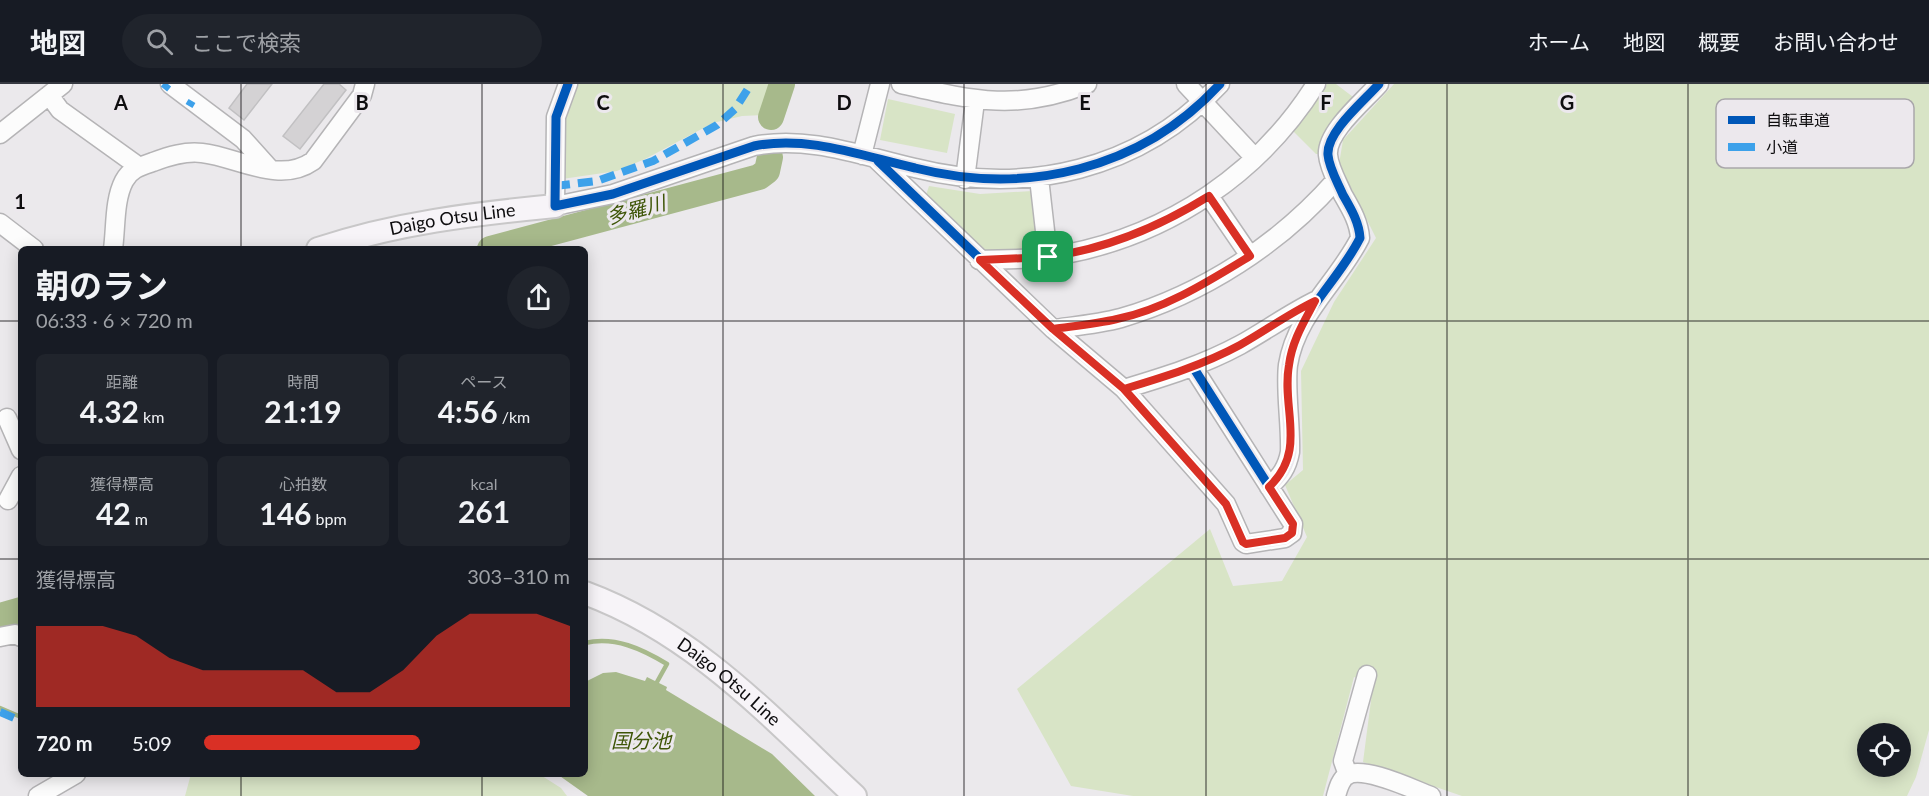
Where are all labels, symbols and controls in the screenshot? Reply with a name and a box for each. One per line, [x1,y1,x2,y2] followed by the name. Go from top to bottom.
[122,14,542,68] search box
[30,25,86,59] text: 地図
[143,25,176,58] icon: search
[191,29,301,56] text: ここで検索
[1528,29,1590,54] text: ホーム
[1623,29,1665,54] text: 地図
[1698,29,1740,54] text: 概要
[1773,29,1899,54] text: お問い合わせ
[113,90,128,114] text: A
[355,90,369,114] text: B
[596,90,610,114] text: C
[836,90,852,114] text: D
[1079,90,1091,114] text: E
[1320,90,1332,114] text: F
[1560,90,1574,114] text: G
[1716,99,1914,168] legend
[1766,110,1830,129] text: 自転車道
[1766,137,1798,156] text: 小道
[14,189,26,213] text: 1
[604,189,670,228] water label: 多羅川
[387,198,516,239] street label: Daigo Otsu Line
[1022,231,1073,282] pin
[1031,240,1064,273] icon: arrive
[36,265,168,305] text: 朝のラン
[507,266,570,329] button: share
[36,308,193,332] text: 06:33 · 6 × 720 m
[106,372,138,391] text: 距離
[287,372,319,391] text: 時間
[460,372,508,391] text: ペース
[80,393,139,429] text: 4.32
[264,393,342,429] text: 21:19
[438,393,498,429] text: 4:56
[139,407,164,426] text: km
[498,407,530,426] text: /km
[90,474,154,493] text: 獲得標高
[279,474,327,493] text: 心拍数
[470,474,498,493] text: kcal
[458,493,510,529] text: 261
[96,495,131,531] text: 42
[259,495,312,531] text: 146
[131,509,148,528] text: m
[312,509,347,528] text: bpm
[467,564,570,588] text: 303–310 m
[36,567,116,591] text: 獲得標高
[673,632,786,730] street label: Daigo Otsu Line
[1857,723,1911,777] map controls
[1857,723,1911,777] button: locate
[611,728,673,752] water label: 国分池
[36,731,92,755] text: 720 m
[132,731,172,755] text: 5:09

